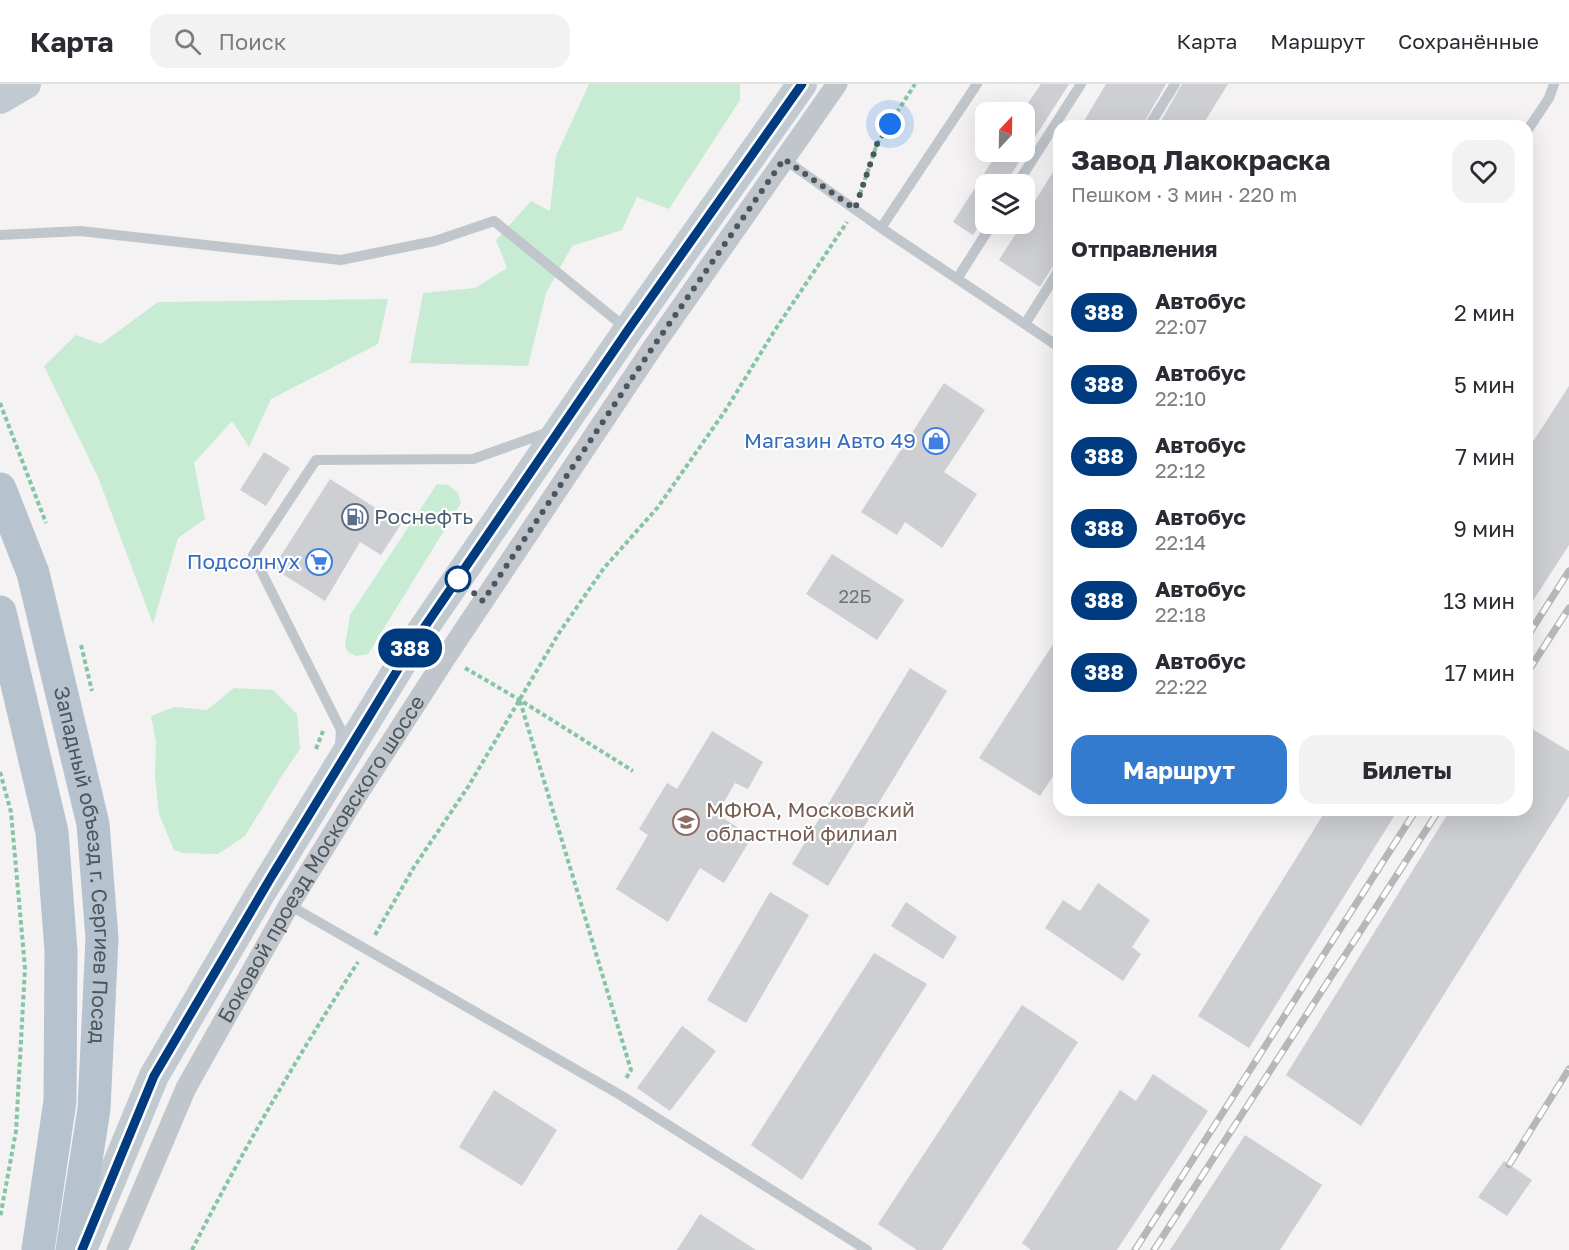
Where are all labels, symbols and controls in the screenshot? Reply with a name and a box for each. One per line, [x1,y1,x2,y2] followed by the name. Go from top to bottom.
[150,14,570,68] search box
[30,25,114,58] text: Карта
[171,25,204,58] icon: search
[219,28,286,55] text: Поиск
[1176,28,1237,54] text: Карта
[1270,28,1365,54] text: Маршрут
[1398,28,1539,54] text: Сохранённые
[975,102,1035,162] north arrow
[975,102,1035,234] map controls
[875,109,905,139] your location
[1452,140,1515,203] button: heart
[1071,143,1330,176] text: Завод Лакокраска
[975,174,1035,234] button: layers
[1071,182,1297,206] text: Пешком · 3 мин · 220 m
[1071,235,1217,262] text: Отправления
[1155,287,1246,314] text: Автобус
[1084,299,1124,325] text: 388
[1454,299,1515,326] text: 2 мин
[1155,314,1207,338] text: 22:07
[1155,359,1246,386] text: Автобус
[1084,371,1124,397] text: 388
[1454,371,1515,398] text: 5 мин
[1155,386,1206,410] text: 22:10
[921,426,951,456] shop icon: Магазин Авто 49
[744,427,916,453] place label: Магазин Авто 49
[1155,431,1246,458] text: Автобус
[1084,443,1124,469] text: 388
[1455,443,1515,470] text: 7 мин
[1155,458,1206,482] text: 22:12
[340,502,370,532] fuel station icon: Роснефть
[374,503,473,529] place label: Роснефть
[1155,503,1246,530] text: Автобус
[1084,515,1124,541] text: 388
[1454,515,1515,542] text: 9 мин
[1155,530,1206,554] text: 22:14
[304,547,334,577] supermarket icon: Подсолнух
[187,548,300,574] place label: Подсолнух
[445,566,471,592] unlabelled marker
[1155,575,1246,602] text: Автобус
[839,585,871,607] house number: 22Б
[1084,587,1124,613] text: 388
[1443,587,1515,614] text: 13 мин
[1155,602,1206,626] text: 22:18
[376,628,444,668] line badge: 388
[390,635,430,661] text: 388
[1155,647,1246,674] text: Автобус
[1084,659,1124,685] text: 388
[1444,659,1515,686] text: 17 мин
[1155,674,1207,698] text: 22:22
[49,683,116,1045] street label: Западный объезд г. Сергиев Посад
[211,690,430,1027] street label: Боковой проезд Московского шоссе
[1071,735,1287,804] button: Маршрут
[1299,735,1515,804] button: Билеты
[706,796,915,846] place label: МФЮА, Московский областной филиал
[671,807,701,837] school or university icon: МФЮА, Московский областной филиал

